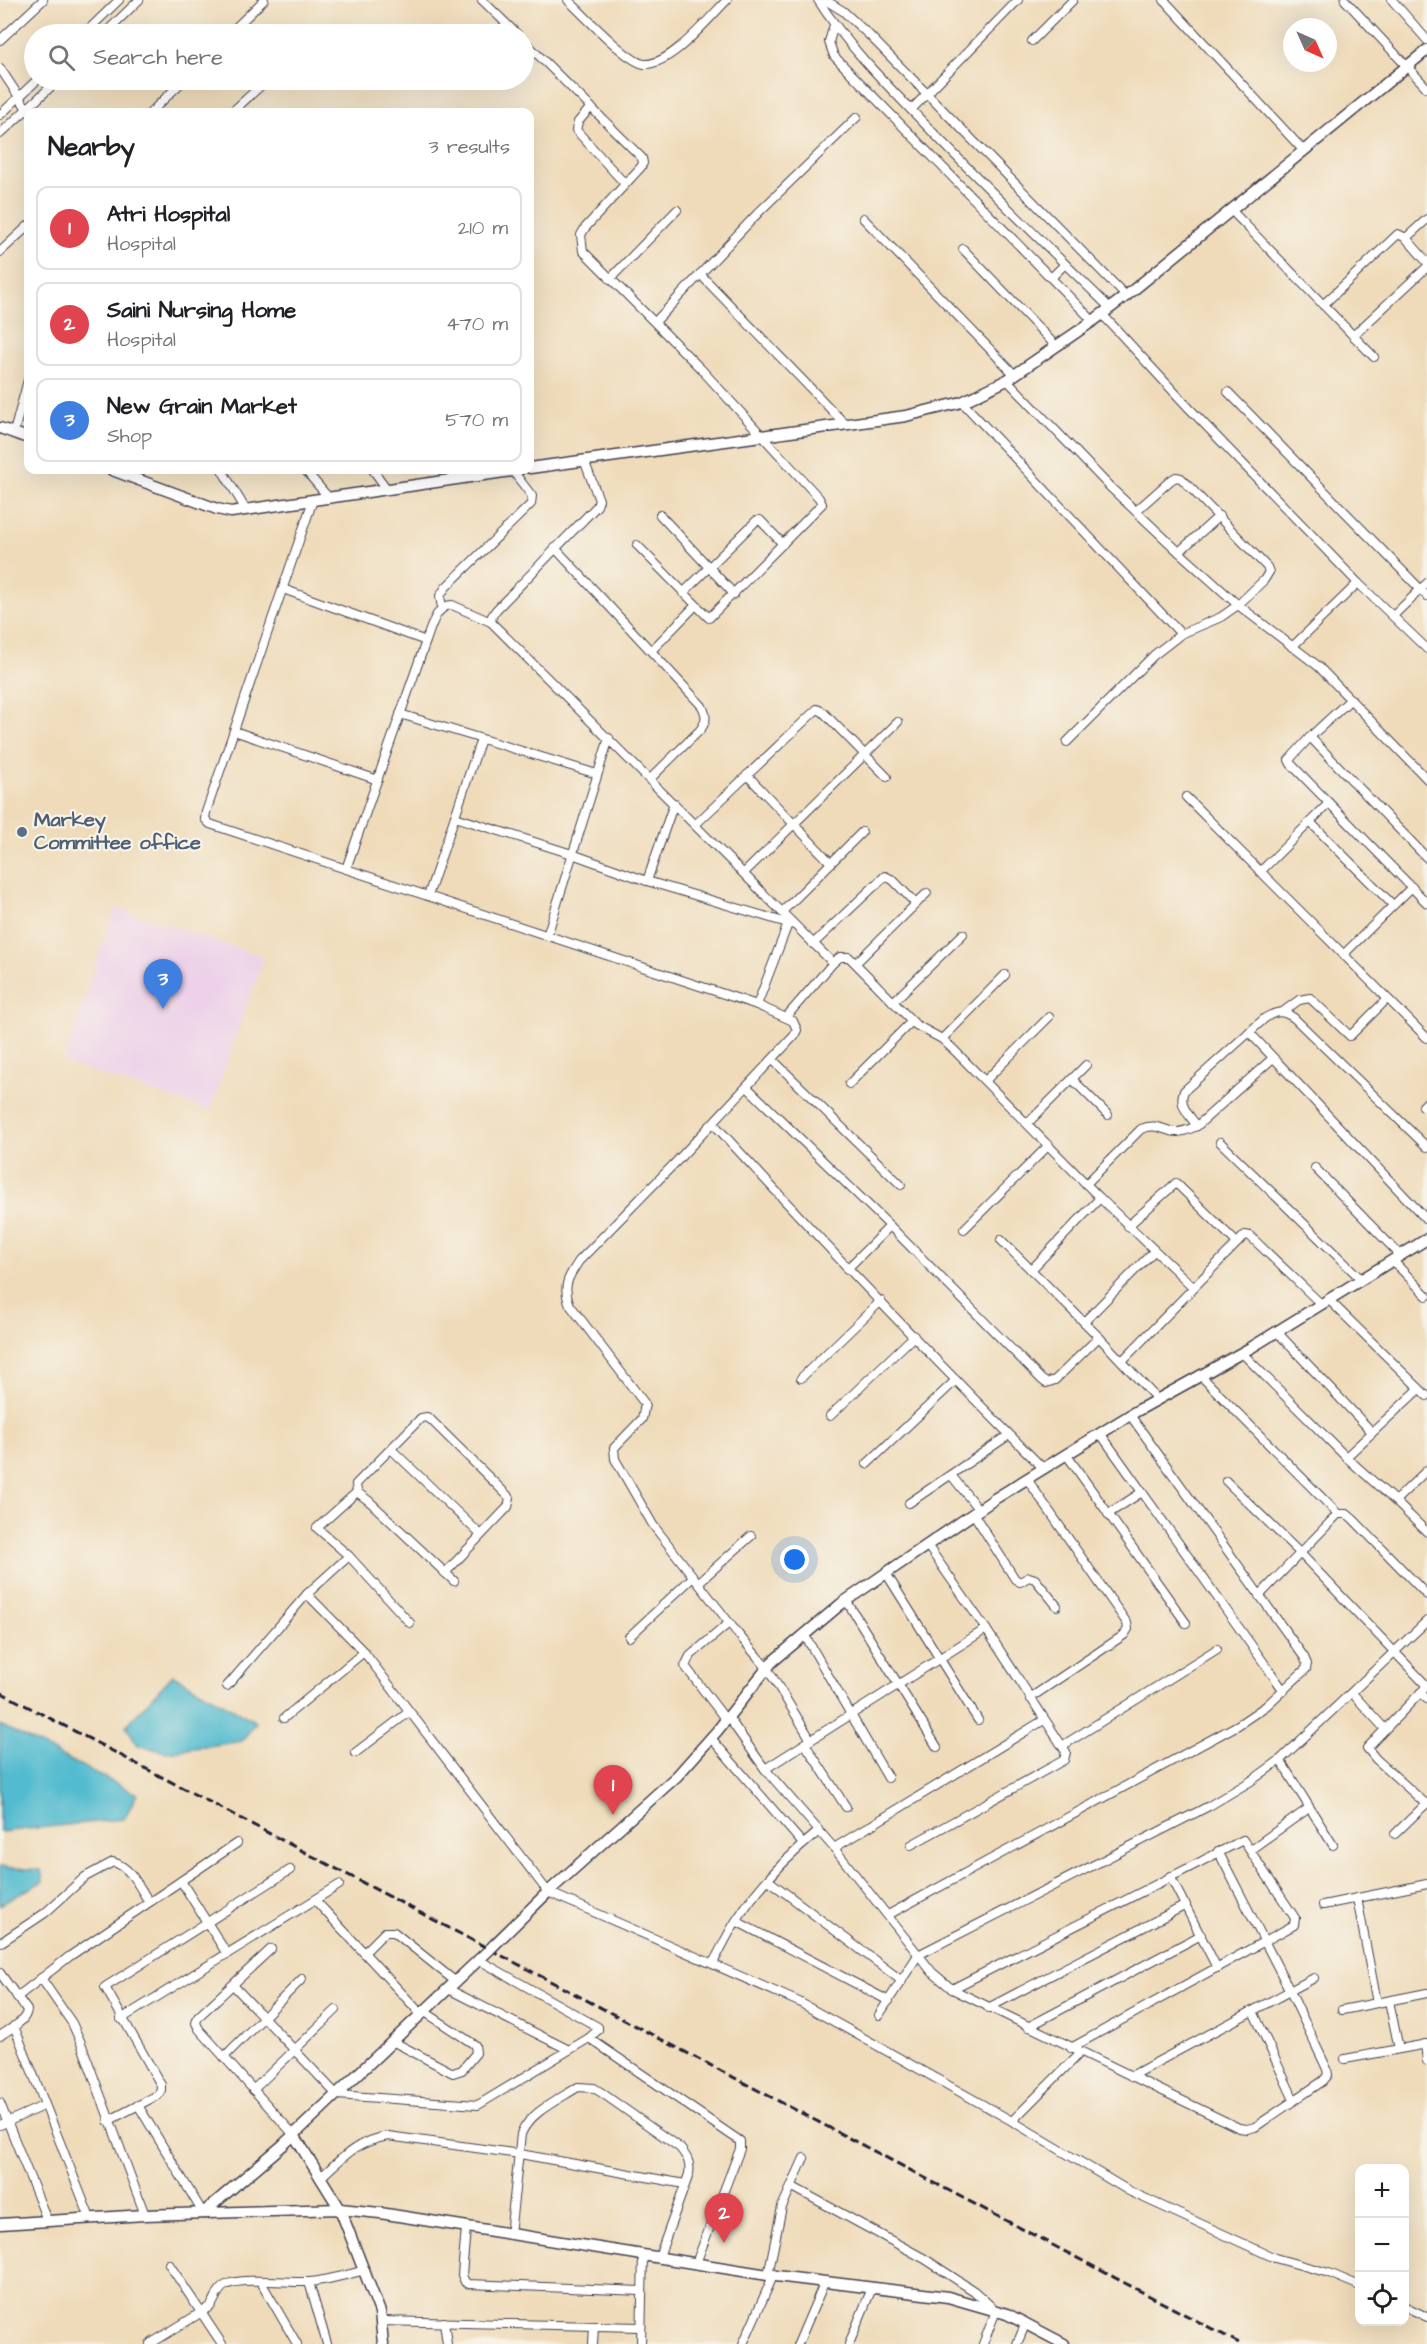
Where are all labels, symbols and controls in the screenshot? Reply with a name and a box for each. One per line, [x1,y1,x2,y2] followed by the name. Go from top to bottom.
[1283,18,1337,72] north arrow
[24,24,534,90] search box
[45,41,78,74] icon: search
[93,42,223,73] text: Search here
[48,129,135,165] text: Nearby
[428,133,510,161] text: 3 results
[107,199,230,230] text: Atri Hospital
[68,214,71,242] text: 1
[458,214,508,242] text: 210 m
[107,230,176,258] text: Hospital
[107,295,296,326] text: Saini Nursing Home
[64,310,75,338] text: 2
[446,310,508,338] text: 470 m
[107,326,176,354] text: Hospital
[107,391,297,422] text: New Grain Market
[64,406,75,434] text: 3
[445,406,508,434] text: 570 m
[107,422,152,450] text: Shop
[34,806,201,857] place label: Markey Committee office
[15,825,29,839] marker: Markey Committee office
[144,960,182,1009] pin: 3
[780,1545,809,1574] your location
[594,1766,632,1815] pin: 1
[1355,2164,1409,2326] map controls
[1355,2164,1409,2218] button: +
[704,2194,744,2243] pin: 2
[1355,2218,1409,2272] button: −
[1355,2272,1409,2326] button: locate

